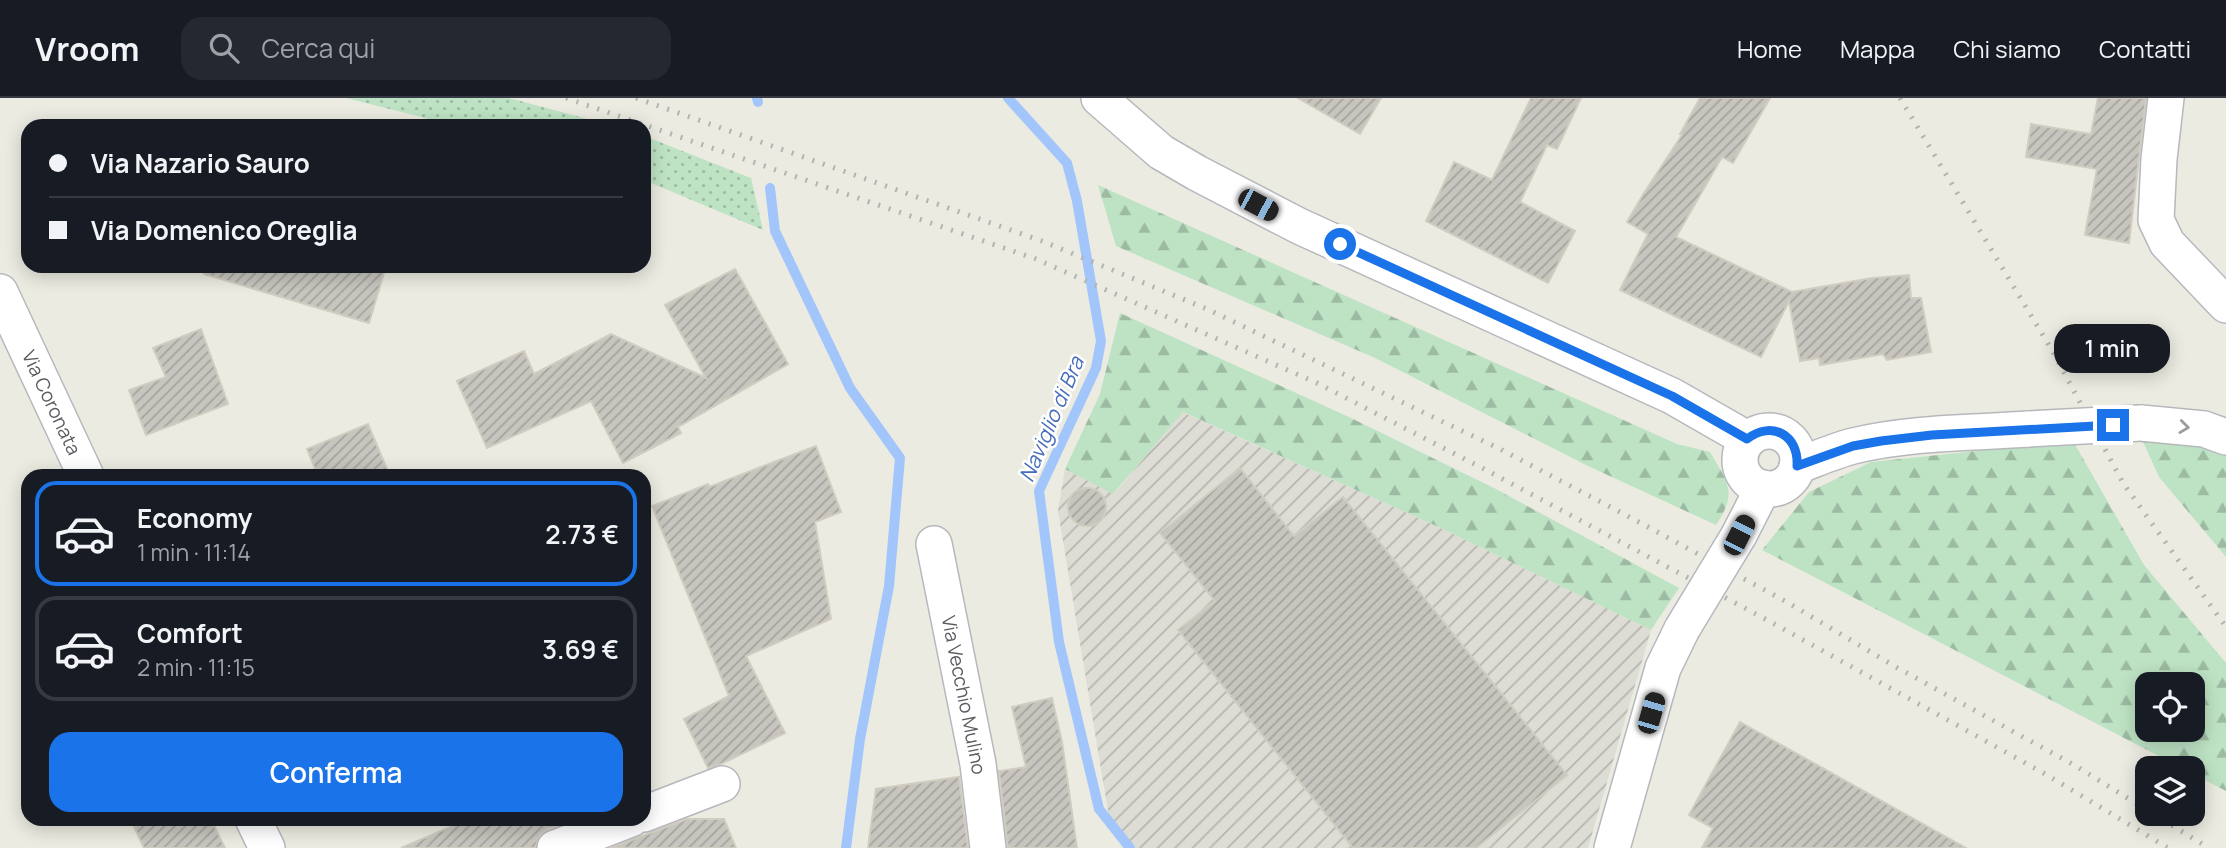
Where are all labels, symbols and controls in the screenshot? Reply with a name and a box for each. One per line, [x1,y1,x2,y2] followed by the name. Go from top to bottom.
[181,17,671,80] search box
[35,26,139,71] text: Vroom
[205,29,243,67] icon: search
[261,30,375,66] text: Cerca qui
[1737,32,1802,65] text: Home
[1840,32,1915,65] text: Mappa
[1953,32,2061,65] text: Chi siamo
[2099,32,2191,65] text: Contatti
[91,145,310,181] text: Via Nazario Sauro
[1235,186,1282,224] car
[91,212,358,248] text: Via Domenico Oreglia
[1324,228,1356,260] route start
[2055,324,2171,372] callout: 1 min
[2085,332,2139,364] text: 1 min
[16,346,87,459] street label: Via Coronata
[1012,351,1090,486] water label: Naviglio di Bra
[2097,409,2129,441] route end
[2179,419,2190,434] one-way arrow
[137,500,252,536] text: Economy
[53,502,116,565] icon: car
[1721,512,1758,558] car
[545,516,619,552] text: 2.73 €
[137,536,251,568] text: 1 min · 11:14
[936,613,992,776] street label: Via Vecchio Mulino
[137,615,243,651] text: Comfort
[53,617,116,680] icon: car
[542,631,619,667] text: 3.69 €
[137,651,255,683] text: 2 min · 11:15
[2135,672,2205,826] map controls
[2135,672,2205,742] button: locate
[1636,690,1667,736] car
[49,732,623,812] button: Conferma
[2135,756,2205,826] button: layers

